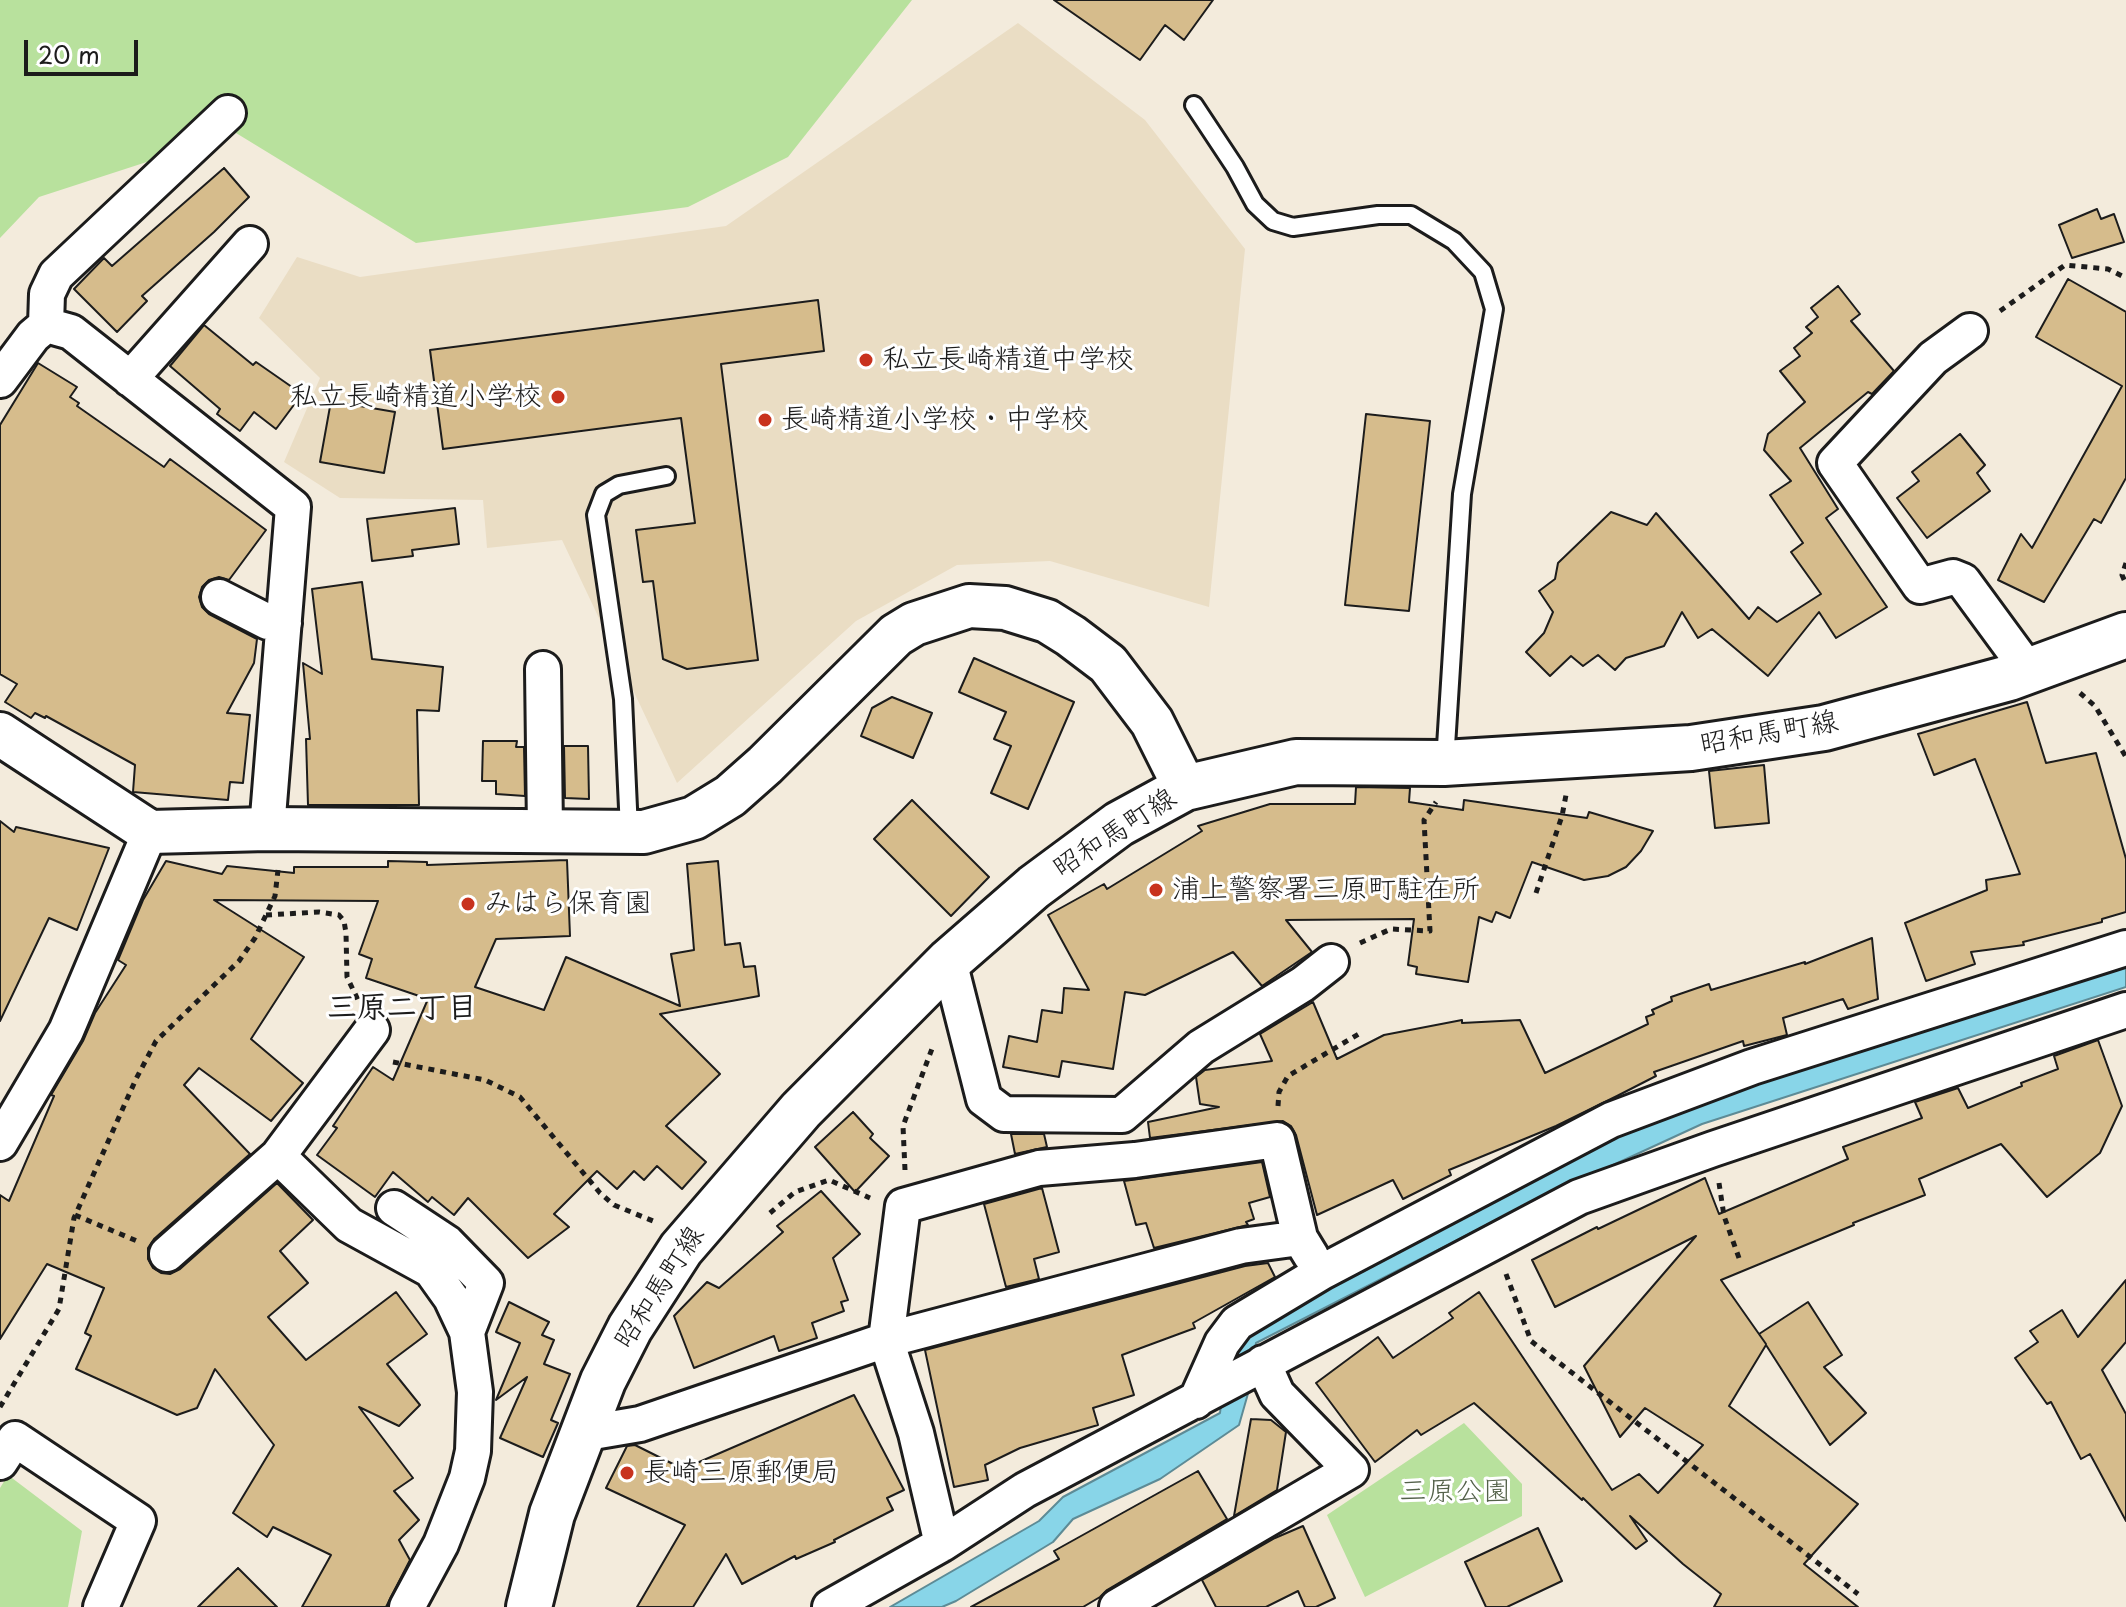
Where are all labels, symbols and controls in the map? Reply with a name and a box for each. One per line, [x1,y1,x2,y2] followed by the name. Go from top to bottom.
[28,24,142,74] scale bar
[38,36,100,72] text: 20 m
[882,343,1134,377] place label: 私立長崎精道中学校
[857,351,875,369] marker: 私立長崎精道中学校
[290,380,542,414] place label: 私立長崎精道小学校
[549,388,567,406] marker: 私立長崎精道小学校
[781,403,1089,437] place label: 長崎精道小学校・中学校
[756,411,774,429] marker: 長崎精道小学校・中学校
[1697,705,1841,763] street label: 昭和馬町線
[1047,782,1183,886] street label: 昭和馬町線
[1172,873,1480,907] place label: 浦上警察署三原町駐在所
[1147,881,1165,899] marker: 浦上警察署三原町駐在所
[484,887,652,921] place label: みはら保育園
[459,895,477,913] marker: みはら保育園
[327,991,477,1027] district label: 三原二丁目
[608,1220,712,1356] street label: 昭和馬町線
[643,1456,839,1490] place label: 長崎三原郵便局
[618,1464,636,1482] marker: 長崎三原郵便局
[1399,1475,1511,1509] park label: 三原公園

